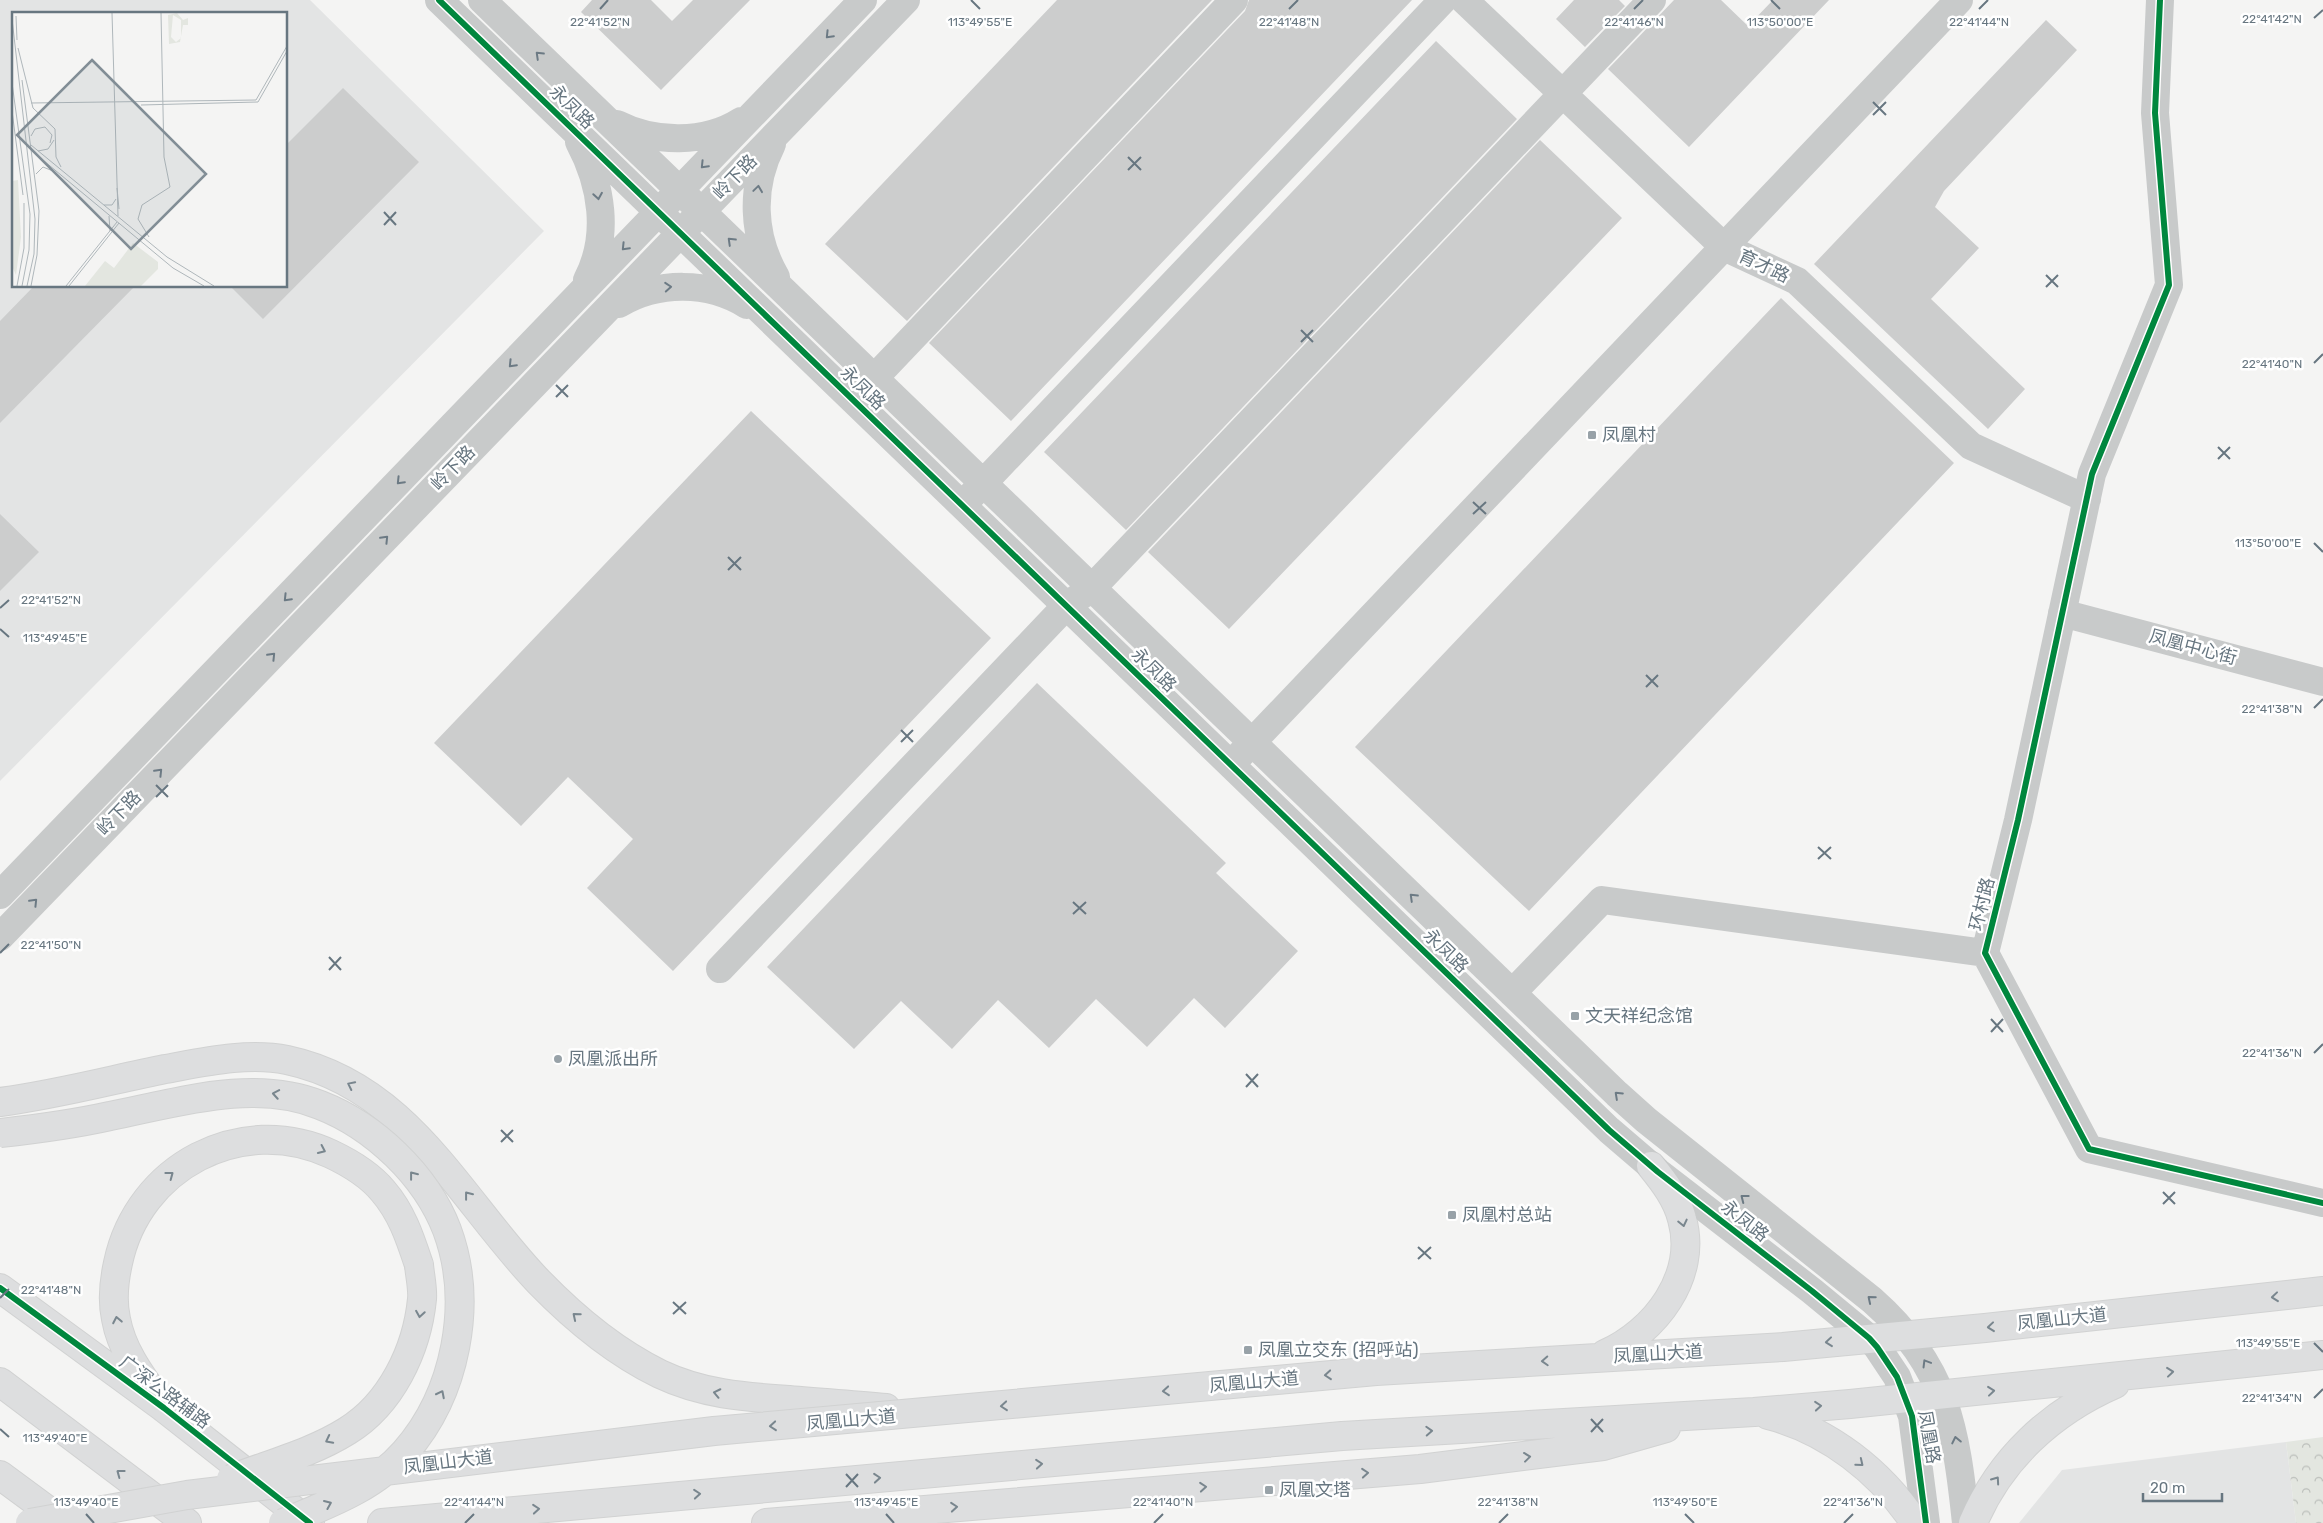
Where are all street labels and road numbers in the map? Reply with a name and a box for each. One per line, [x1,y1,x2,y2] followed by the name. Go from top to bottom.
[545,80,599,134] street label: 永凤路
[708,150,762,204] street label: 岭下路
[1735,245,1793,287] street label: 育才路
[836,361,890,415] street label: 永凤路
[426,441,480,495] street label: 岭下路
[2147,625,2239,669] street label: 凤凰中心街
[1127,643,1181,697] street label: 永凤路
[92,786,146,840] street label: 岭下路
[1965,875,1999,933] street label: 环村路
[1419,924,1473,978] street label: 永凤路
[1717,1196,1773,1246] street label: 永凤路
[2016,1303,2108,1335] street label: 凤凰山大道
[1612,1341,1704,1367] street label: 凤凰山大道
[115,1351,215,1433] street label: 广深公路辅路
[1208,1367,1300,1397] street label: 凤凰山大道
[805,1405,897,1435] street label: 凤凰山大道
[1913,1409,1945,1465] street label: 凤凰路
[402,1446,494,1478] street label: 凤凰山大道

